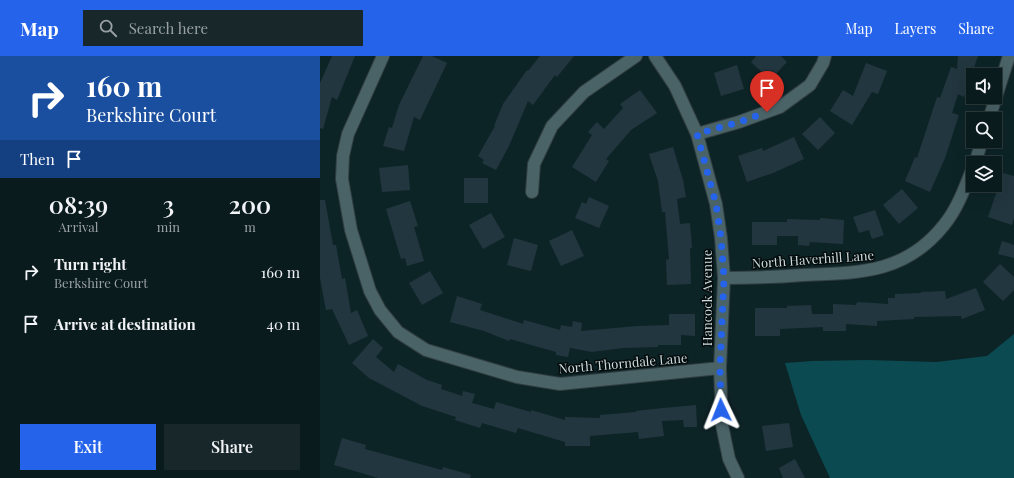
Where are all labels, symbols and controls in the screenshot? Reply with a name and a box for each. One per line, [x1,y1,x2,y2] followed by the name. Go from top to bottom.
[83,10,363,46] search box
[20,15,59,41] text: Map
[97,17,119,39] icon: search
[129,18,208,38] text: Search here
[845,19,873,38] text: Map
[895,19,936,38] text: Layers
[958,19,994,38] text: Share
[86,67,162,104] text: 160 m
[966,68,1002,192] map controls
[966,68,1002,104] button: sound
[750,71,784,112] pin
[20,72,72,124] icon: right
[756,77,778,99] icon: arrive
[86,103,216,127] text: Berkshire Court
[966,112,1002,148] button: search
[63,148,85,170] icon: arrive
[20,149,55,169] text: Then
[966,156,1002,192] button: layers
[49,188,108,220] text: 08:39
[163,188,174,220] text: 3
[229,188,271,220] text: 200
[58,218,98,235] text: Arrival
[157,218,180,235] text: min
[244,218,256,235] text: m
[751,246,875,271] street label: North Haverhill Lane
[698,249,715,346] street label: Hancock Avenue
[54,254,127,274] text: Turn right
[20,261,42,283] icon: right
[261,262,300,282] text: 160 m
[54,274,148,291] text: Berkshire Court
[20,313,42,335] icon: arrive
[54,314,196,334] text: Arrive at destination
[267,314,300,334] text: 40 m
[558,348,688,377] street label: North Thorndale Lane
[700,389,742,431] position arrow
[20,424,156,470] button: Exit
[164,424,300,470] button: Share

